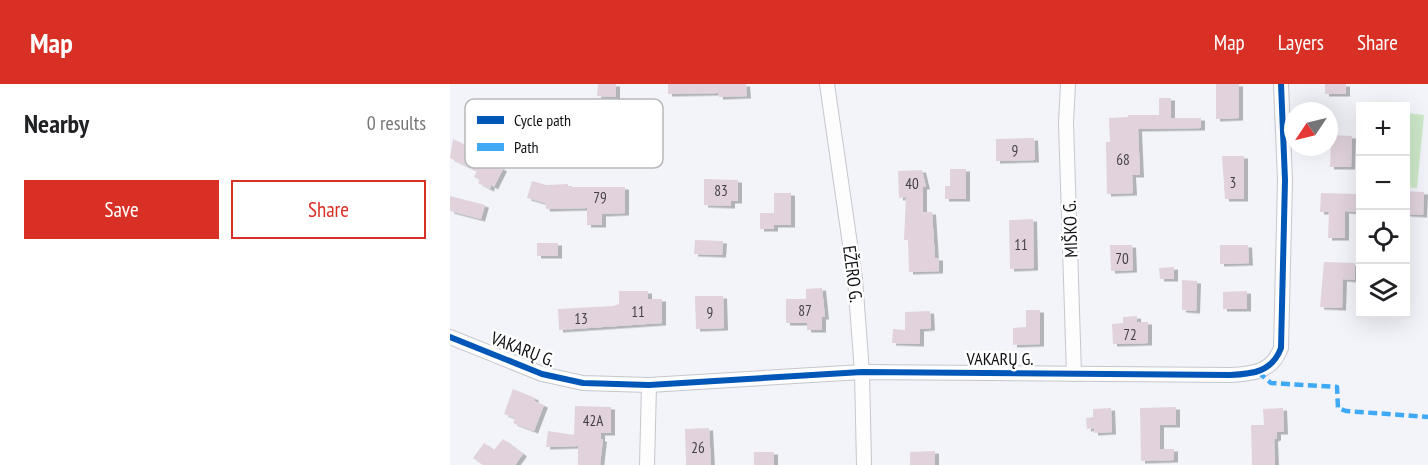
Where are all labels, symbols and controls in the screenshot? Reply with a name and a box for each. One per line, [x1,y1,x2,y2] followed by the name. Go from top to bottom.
[30,24,73,61] text: Map
[1214,29,1245,56] text: Map
[1278,29,1324,56] text: Layers
[1357,29,1398,56] text: Share
[465,99,663,168] legend
[1284,102,1338,156] north arrow
[1356,102,1410,318] map controls
[1356,102,1410,156] button: +
[24,107,89,140] text: Nearby
[367,110,426,136] text: 0 results
[514,110,571,130] text: Cycle path
[514,137,539,157] text: Path
[1012,141,1018,160] house number: 9
[1116,150,1130,169] house number: 68
[1356,156,1410,210] button: −
[1230,173,1236,192] house number: 3
[905,174,919,193] house number: 40
[24,180,219,239] button: Save
[231,180,426,239] button: Share
[714,181,728,200] house number: 83
[593,188,607,207] house number: 79
[1058,200,1082,258] street label: MIŠKO G.
[1356,210,1410,264] button: locate
[1014,235,1028,254] house number: 11
[838,244,868,304] street label: EŽERO G.
[1115,249,1129,268] house number: 70
[1356,264,1410,318] button: layers
[798,301,812,320] house number: 87
[631,302,645,321] house number: 11
[707,303,713,322] house number: 9
[574,309,588,328] house number: 13
[1123,325,1137,344] house number: 72
[487,326,558,372] street label: VAKARŲ G.
[966,347,1034,370] street label: VAKARŲ G.
[583,411,604,430] house number: 42A
[691,438,705,457] house number: 26

